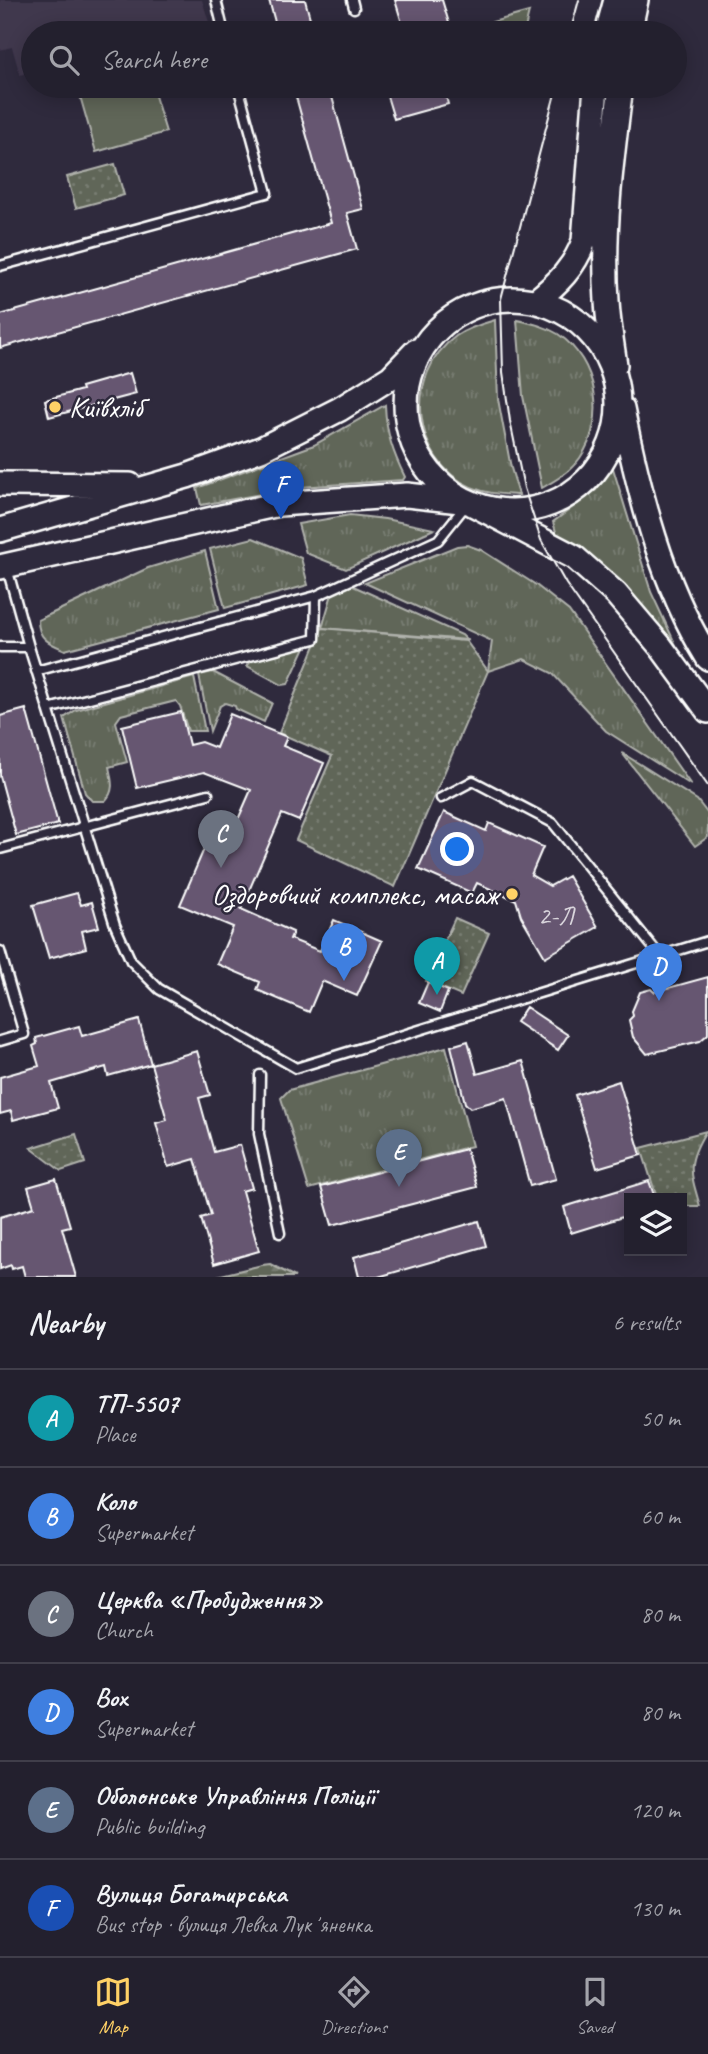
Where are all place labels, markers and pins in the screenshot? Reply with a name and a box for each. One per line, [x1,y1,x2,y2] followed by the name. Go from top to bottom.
[69,388,150,426] place label: Київхліб
[47,399,63,415] marker: Київхліб
[258,461,304,519] pin: F
[198,810,244,868] pin: C
[212,875,502,913] place label: Оздоровчий комплекс, масаж
[504,886,520,902] marker: Оздоровчий комплекс, масаж
[321,923,367,981] pin: B
[414,937,460,995] pin: A
[636,943,682,1001] pin: D
[376,1129,422,1187] pin: E

